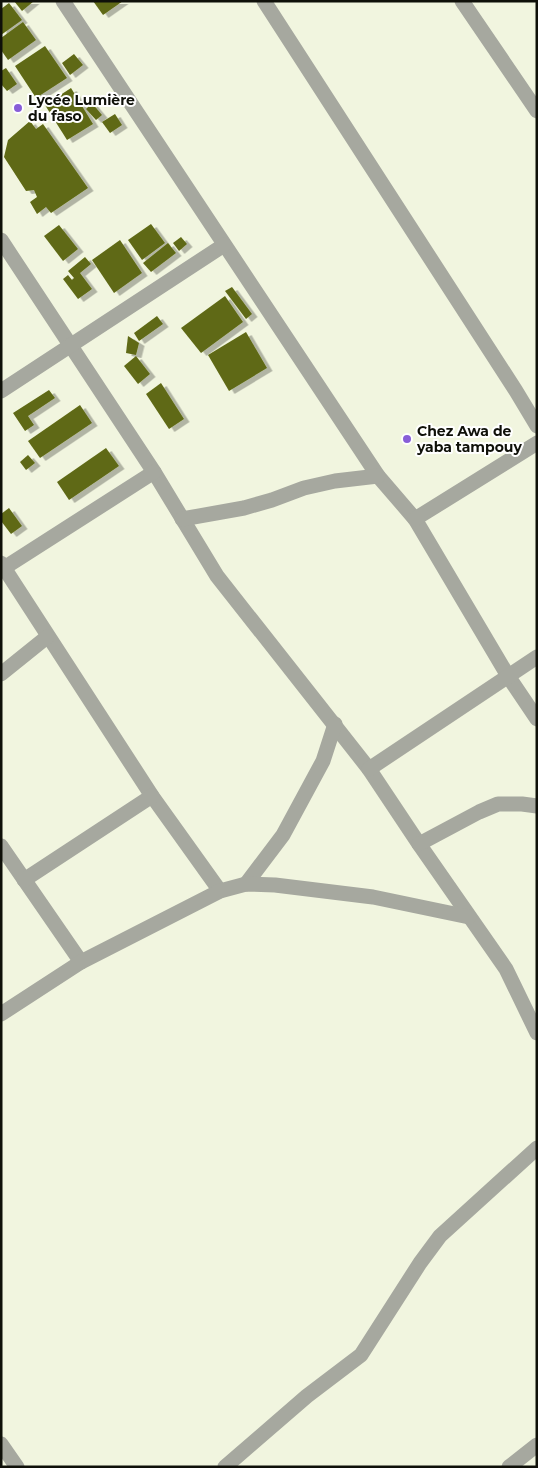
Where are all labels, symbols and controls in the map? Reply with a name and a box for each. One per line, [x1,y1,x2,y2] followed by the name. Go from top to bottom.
[28,91,135,125] place label: Lycée Lumière du faso
[12,102,24,114] marker: Lycée Lumière du faso
[416,422,522,456] place label: Chez Awa de yaba tampouy
[401,433,413,445] marker: Chez Awa de yaba tampouy

